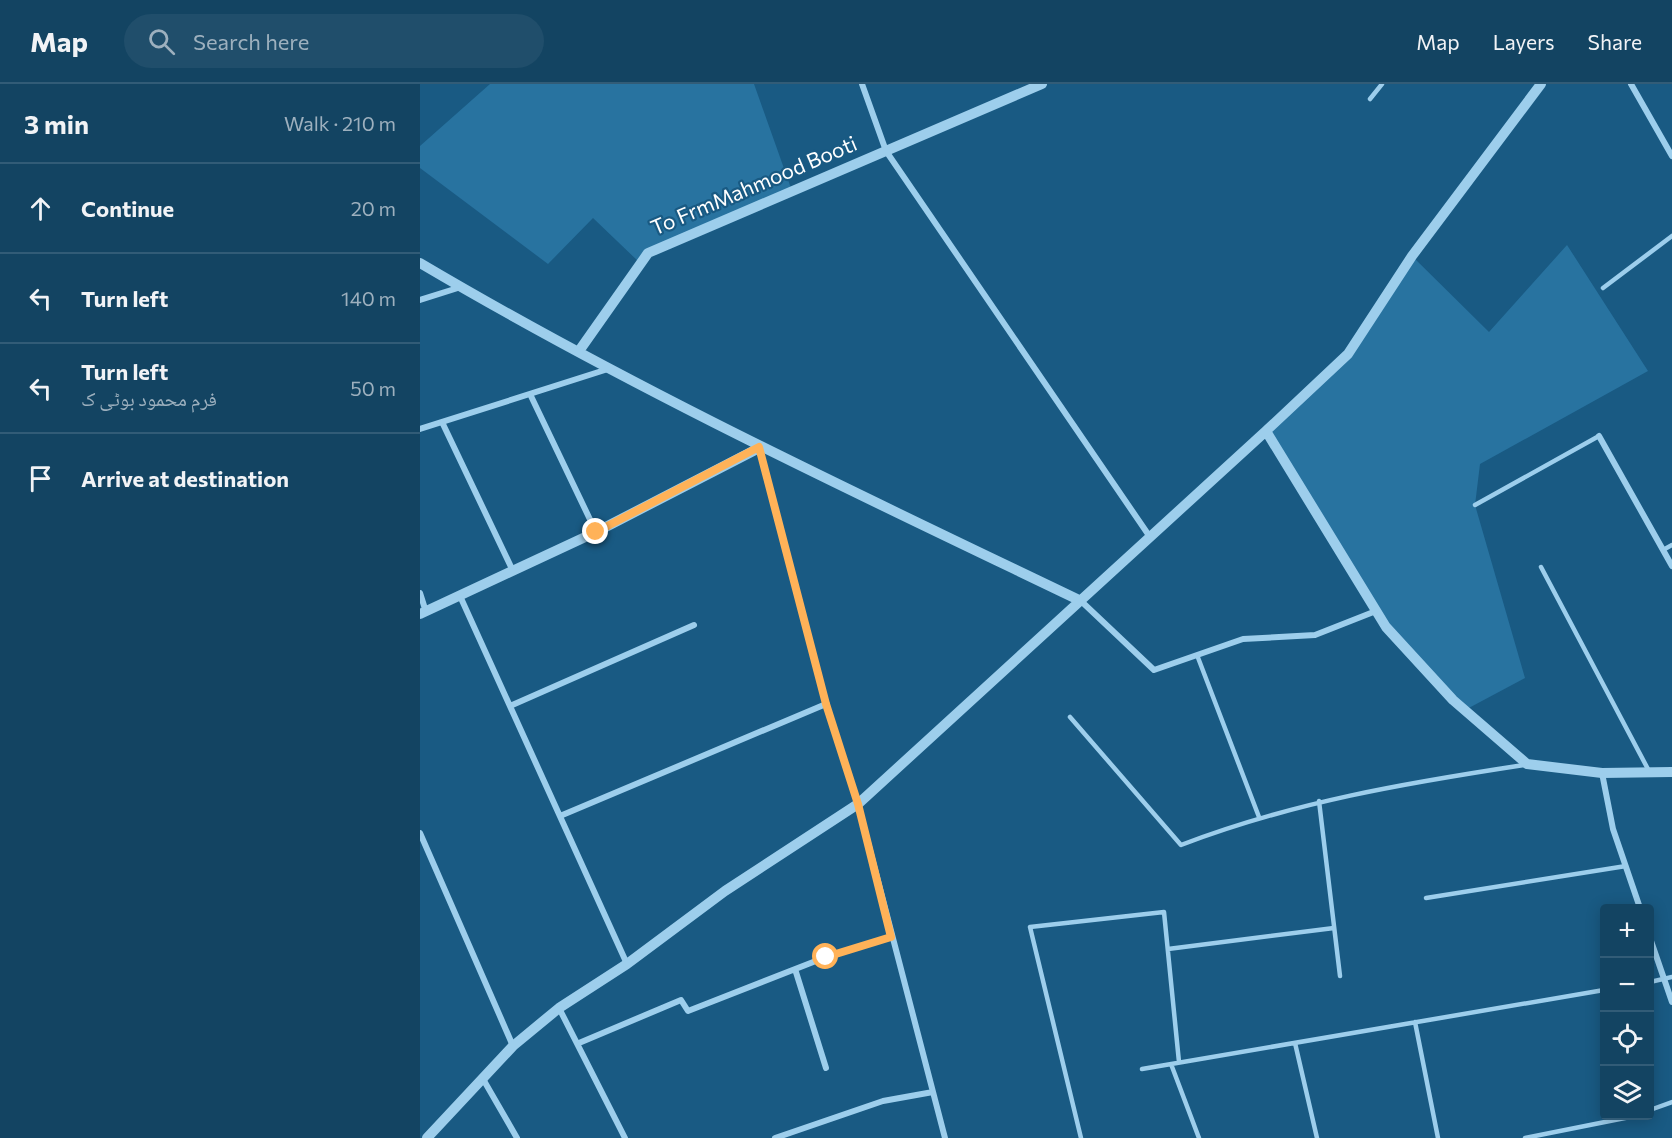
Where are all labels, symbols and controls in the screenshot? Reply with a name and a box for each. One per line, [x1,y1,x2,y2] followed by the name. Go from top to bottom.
[124,14,544,68] search box
[30,24,88,58] text: Map
[145,25,178,58] icon: search
[193,28,309,55] text: Search here
[1416,29,1460,54] text: Map
[1493,29,1555,54] text: Layers
[1588,29,1642,54] text: Share
[24,108,89,139] text: 3 min
[284,111,396,135] text: Walk · 210 m
[646,130,860,239] street label: To FrmMahmood Booti
[24,192,57,225] icon: ahead
[81,195,174,222] text: Continue
[351,196,396,220] text: 20 m
[24,282,57,315] icon: left
[81,285,168,312] text: Turn left
[341,286,396,310] text: 140 m
[81,358,168,385] text: Turn left
[24,372,57,405] icon: left
[350,376,396,400] text: 50 m
[81,386,217,410] text: فرم محمود بوٹی ک
[24,462,57,495] icon: arrive
[81,465,289,492] text: Arrive at destination
[582,518,608,544] route end
[1600,904,1654,1120] map controls
[1600,904,1654,958] button: +
[812,943,838,969] route start
[1600,958,1654,1012] button: −
[1600,1012,1654,1066] button: locate
[1600,1066,1654,1120] button: layers

